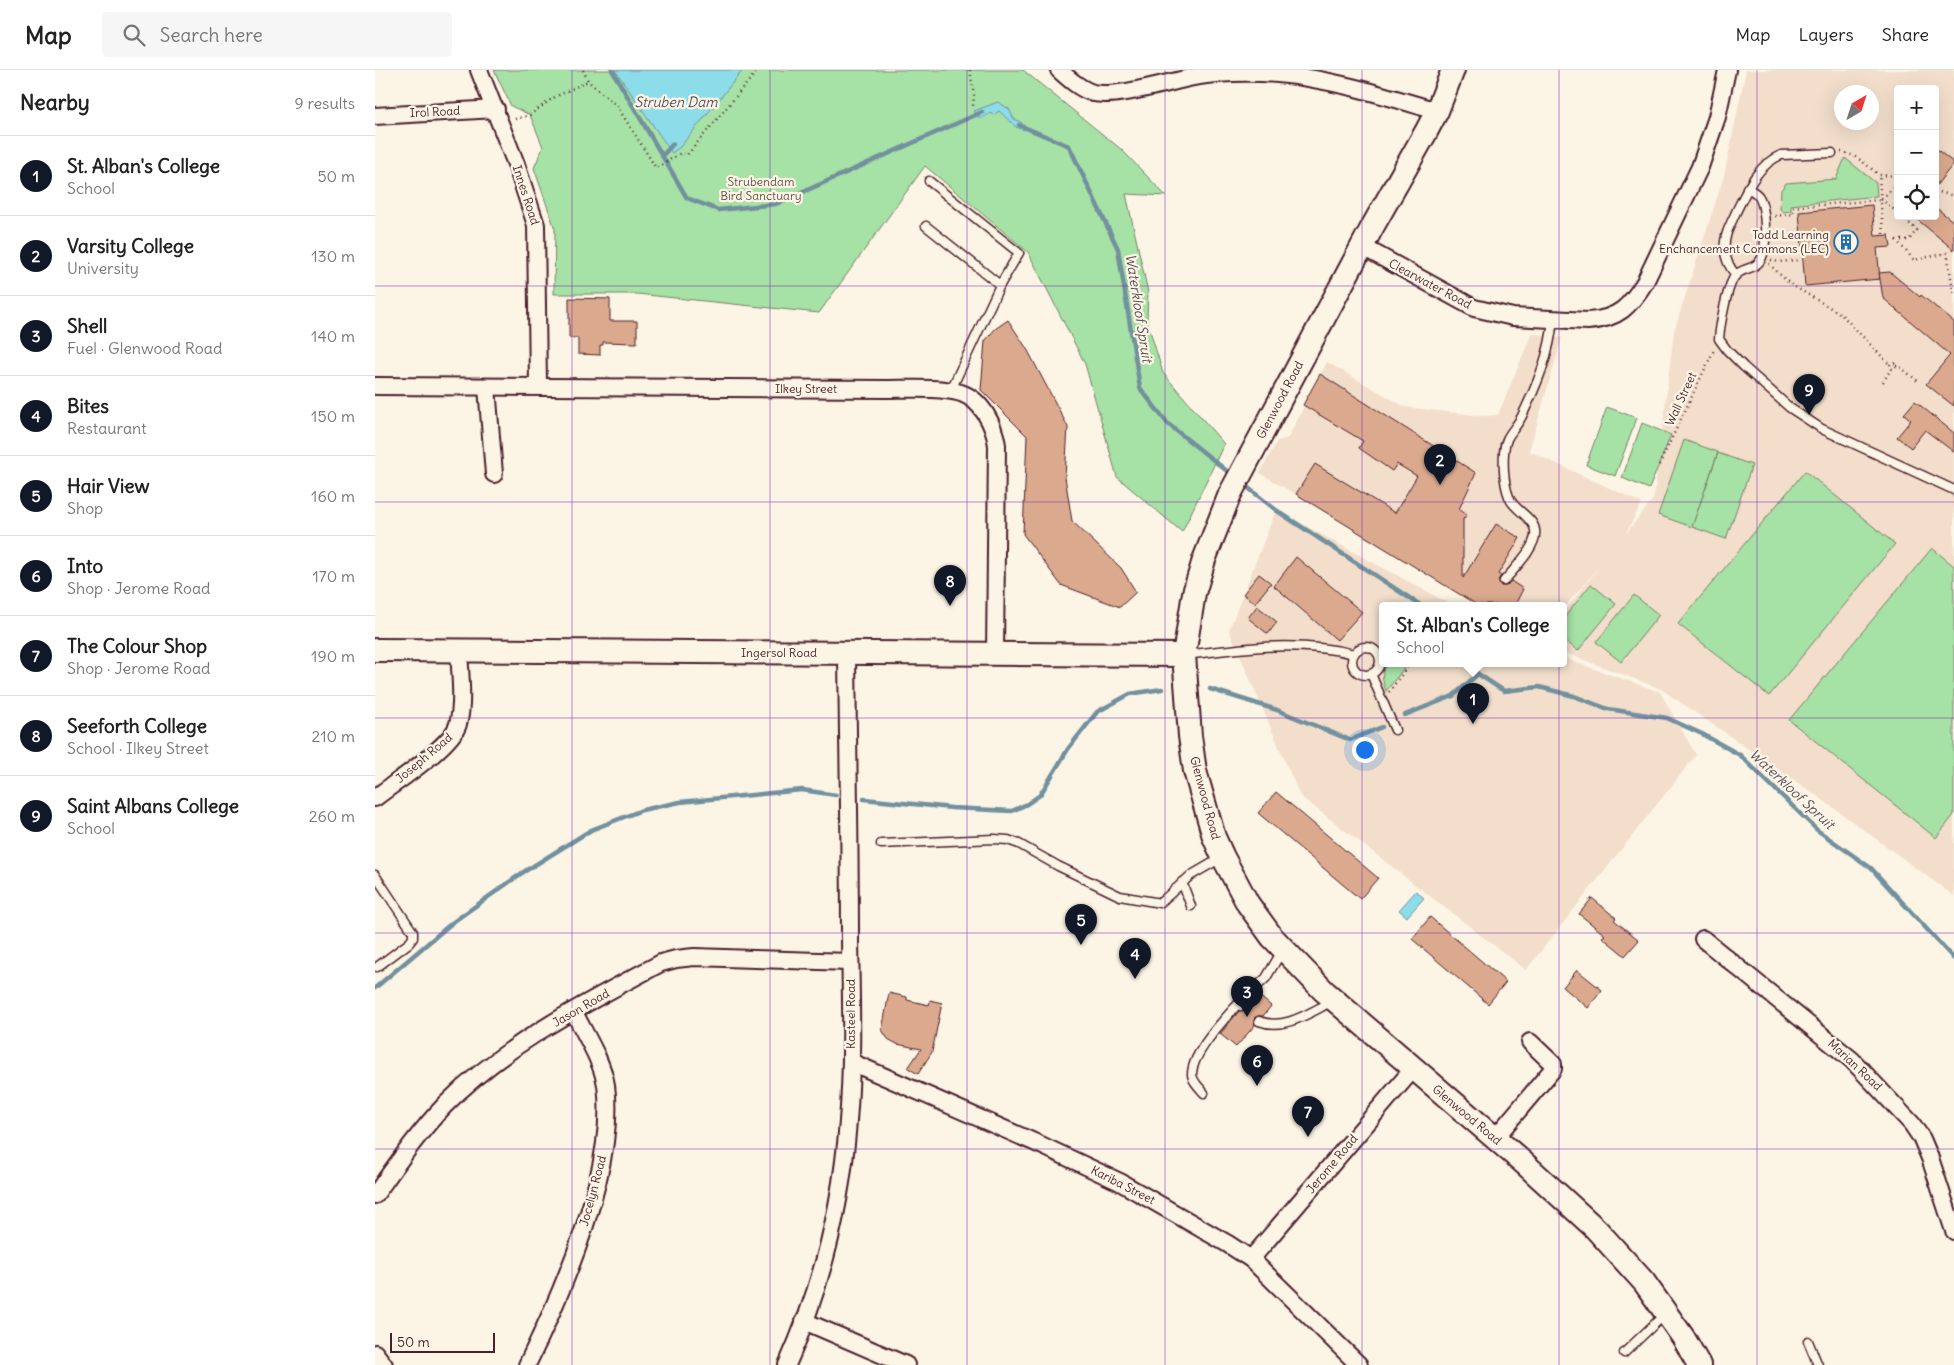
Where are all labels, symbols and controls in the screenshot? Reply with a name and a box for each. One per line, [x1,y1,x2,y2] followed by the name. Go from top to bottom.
[102,12,452,57] search box
[25,20,72,50] text: Map
[120,21,148,49] icon: search
[160,23,263,47] text: Search here
[1735,23,1770,46] text: Map
[1798,23,1854,46] text: Layers
[1882,23,1929,46] text: Share
[1834,85,1879,130] north arrow
[1894,85,1939,220] map controls
[1894,85,1939,130] button: +
[20,89,90,116] text: Nearby
[294,93,355,113] text: 9 results
[634,93,718,111] water label: Struben Dam
[409,103,461,120] street label: Irol Road
[1894,130,1939,175] button: −
[67,154,220,178] text: St. Alban's College
[510,163,543,227] street label: Innes Road
[33,166,39,186] text: 1
[317,166,355,186] text: 50 m
[720,174,802,203] park label: Strubendam Bird Sanctuary
[1894,175,1939,220] button: locate
[67,178,115,198] text: School
[1659,227,1829,256] place label: Todd Learning Enchancement Commons (LEC)
[1833,229,1859,255] building icon: Todd Learning Enchancement Commons (LEC)
[67,234,194,258] text: Varsity College
[32,246,40,266] text: 2
[311,246,355,266] text: 130 m
[1122,253,1157,366] water label: Waterkloof Spruit
[1386,255,1474,312] street label: Clearwater Road
[67,258,139,278] text: University
[67,314,107,338] text: Shell
[31,326,41,346] text: 3
[311,326,355,346] text: 140 m
[67,338,222,358] text: Fuel · Glenwood Road
[1253,358,1306,441] street label: Glenwood Road
[1662,370,1700,428] street label: Wall Street
[1793,374,1825,415] pin: 9
[775,381,837,396] street label: Ilkey Street
[67,394,109,418] text: Bites
[31,406,41,426] text: 4
[311,406,355,426] text: 150 m
[67,418,147,438] text: Restaurant
[1424,444,1456,485] pin: 2
[67,474,149,498] text: Hair View
[31,486,41,506] text: 5
[311,486,355,506] text: 160 m
[67,498,103,518] text: Shop
[67,554,103,578] text: Into
[934,565,966,606] pin: 8
[31,566,41,586] text: 6
[312,566,355,586] text: 170 m
[67,578,211,598] text: Shop · Jerome Road
[1379,602,1567,667] popup
[1397,613,1550,637] text: St. Alban's College
[67,634,207,658] text: The Colour Shop
[1397,637,1444,657] text: School
[741,645,817,660] street label: Ingersol Road
[32,646,40,666] text: 7
[311,646,355,666] text: 190 m
[67,658,211,678] text: Shop · Jerome Road
[1457,683,1489,724] pin: 1
[67,714,207,738] text: Seeforth College
[31,726,41,746] text: 8
[312,726,355,746] text: 210 m
[392,730,455,786] street label: Joseph Road
[1352,737,1378,763] your location
[67,738,209,758] text: School · Ilkey Street
[1746,745,1840,834] water label: Waterkloof Spruit
[1187,755,1224,841] street label: Glenwood Road
[67,794,239,818] text: Saint Albans College
[31,806,41,826] text: 9
[309,806,355,826] text: 260 m
[67,818,115,838] text: School
[1065,904,1097,945] pin: 5
[1119,938,1151,979] pin: 4
[1231,976,1263,1017] pin: 3
[843,979,858,1049] street label: Kasteel Road
[550,985,612,1030] street label: Jason Road
[1825,1036,1886,1094] street label: Marian Road
[1241,1045,1273,1086] pin: 6
[1430,1081,1505,1148] street label: Glenwood Road
[1292,1096,1324,1137] pin: 7
[1303,1131,1361,1196] street label: Jerome Road
[576,1154,609,1228] street label: Jocelyn Road
[1089,1162,1158,1207] street label: Kariba Street
[390,1330,495,1353] scale bar
[397,1333,430,1351] text: 50 m

